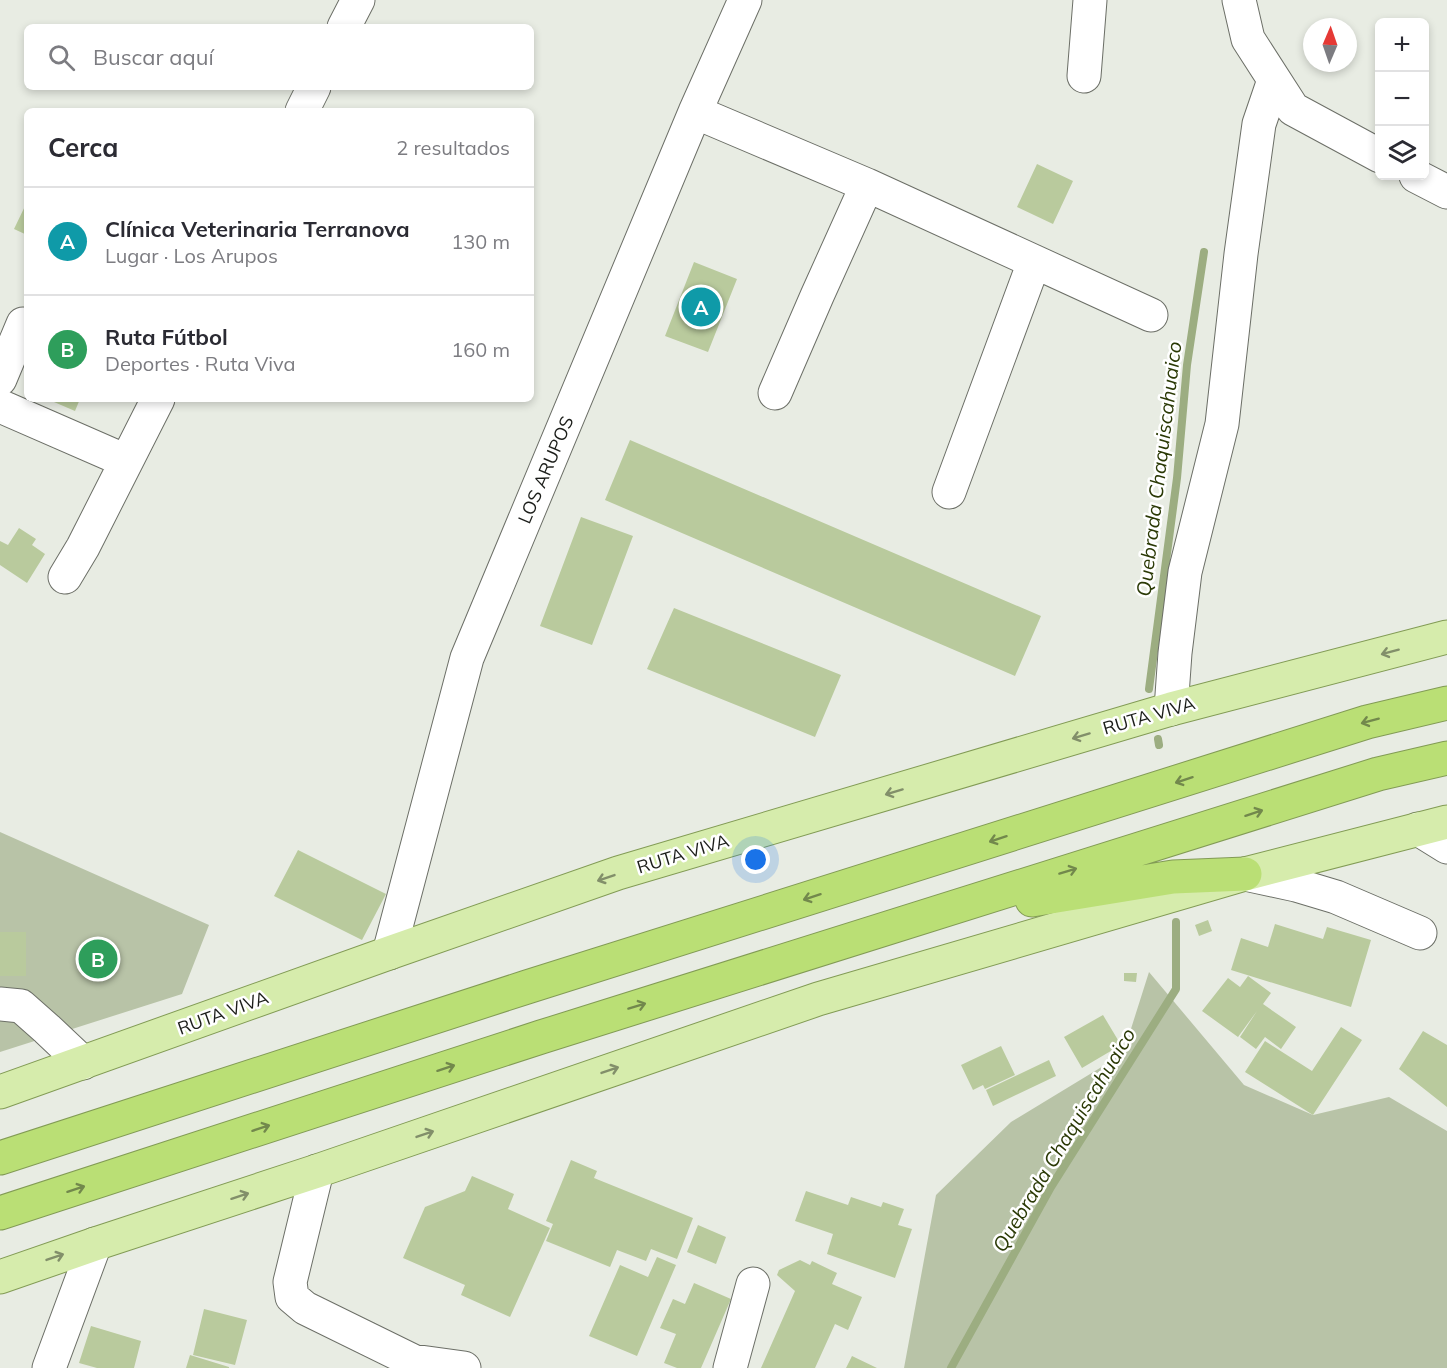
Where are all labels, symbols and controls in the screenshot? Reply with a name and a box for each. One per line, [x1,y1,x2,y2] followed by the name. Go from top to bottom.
[1303,18,1357,72] north arrow
[1375,18,1429,180] map controls
[1375,18,1429,72] button: +
[24,24,534,90] search box
[45,41,78,74] icon: search
[93,43,214,71] text: Buscar aquí
[1375,72,1429,126] button: −
[1375,126,1429,180] button: layers
[48,131,118,164] text: Cerca
[396,135,510,160] text: 2 resultados
[105,215,410,243] text: Clínica Veterinaria Terranova
[60,229,75,254] text: A
[451,229,510,254] text: 130 m
[105,243,278,268] text: Lugar · Los Arupos
[682,284,720,330] pin: A
[105,323,228,351] text: Ruta Fútbol
[61,337,74,362] text: B
[451,337,510,362] text: 160 m
[1130,340,1187,598] water label: Quebrada Chaquiscahuaico
[105,351,296,376] text: Deportes · Ruta Viva
[513,413,578,527] street label: LOS ARUPOS
[1381,646,1400,658] one-way arrow
[1100,691,1198,740] street label: RUTA VIVA
[1361,716,1380,728] one-way arrow
[1072,731,1091,742] one-way arrow
[1175,775,1194,786] one-way arrow
[885,787,904,798] one-way arrow
[1244,806,1263,817] one-way arrow
[634,829,732,878] street label: RUTA VIVA
[989,834,1008,845] one-way arrow
[741,845,770,874] your location
[1058,865,1077,876] one-way arrow
[598,873,616,884] one-way arrow
[803,892,822,903] one-way arrow
[78,936,118,982] pin: B
[174,985,271,1040] street label: RUTA VIVA
[627,1000,646,1011] one-way arrow
[987,1023,1140,1256] water label: Quebrada Chaquiscahuaico
[436,1061,455,1072] one-way arrow
[600,1064,619,1075] one-way arrow
[251,1122,270,1133] one-way arrow
[415,1127,434,1138] one-way arrow
[66,1182,85,1193] one-way arrow
[230,1190,249,1201] one-way arrow
[45,1251,64,1262] one-way arrow

